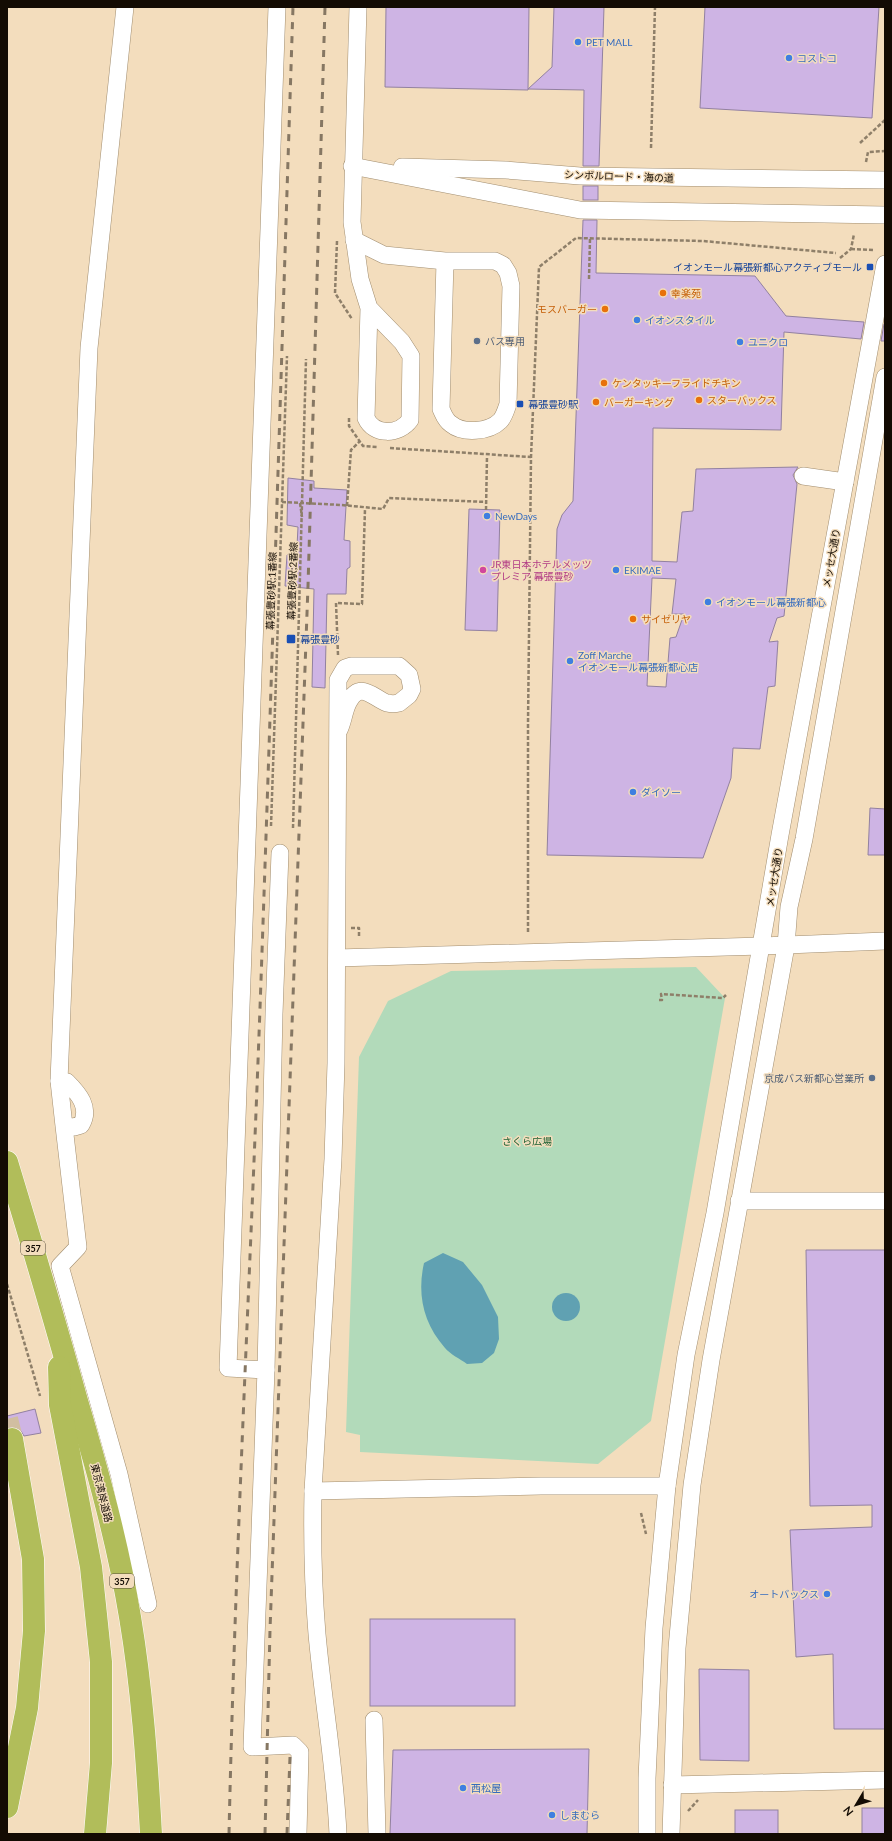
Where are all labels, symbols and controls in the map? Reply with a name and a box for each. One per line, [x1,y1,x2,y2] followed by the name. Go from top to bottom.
[586,36,632,48] place label: PET MALL
[573,37,583,47] marker: PET MALL
[797,52,837,64] place label: コストコ
[784,53,794,63] marker: コストコ
[564,168,674,184] street label: シンボルロード・海の道
[673,261,862,273] place label: イオンモール幕張新都心アクティブモール
[865,262,875,272] marker: イオンモール幕張新都心アクティブモール
[671,287,701,299] place label: 幸楽苑
[658,288,668,298] marker: 幸楽苑
[537,303,597,315] place label: モスバーガー
[600,304,610,314] marker: モスバーガー
[645,314,715,326] place label: イオンスタイル
[632,315,642,325] marker: イオンスタイル
[485,335,525,347] place label: バス専用
[472,336,482,346] marker: バス専用
[748,336,788,348] place label: ユニクロ
[735,337,745,347] marker: ユニクロ
[612,377,741,389] place label: ケンタッキーフライドチキン
[599,378,609,388] marker: ケンタッキーフライドチキン
[707,394,777,406] place label: スターバックス
[694,395,704,405] marker: スターバックス
[604,396,674,408] place label: バーガーキング
[591,397,601,407] marker: バーガーキング
[528,398,579,410] place label: 幕張豊砂駅
[515,399,525,409] marker: 幕張豊砂駅
[495,510,537,522] place label: NewDays
[482,511,492,521] marker: NewDays
[820,527,842,589] street label: メッセ大通り
[285,542,299,620] street label: 幕張豊砂駅;2番線
[264,552,278,630] street label: 幕張豊砂駅;1番線
[491,558,592,582] place label: JR東日本ホテルメッツ プレミア 幕張豊砂
[624,564,661,576] place label: EKIMAE
[478,565,488,575] marker: JR東日本ホテルメッツ プレミア 幕張豊砂
[611,565,621,575] marker: EKIMAE
[716,596,826,608] place label: イオンモール幕張新都心
[703,597,713,607] marker: イオンモール幕張新都心
[641,613,691,625] place label: サイゼリヤ
[628,614,638,624] marker: サイゼリヤ
[285,633,297,645] marker: 幕張豊砂
[300,633,340,645] place label: 幕張豊砂
[578,649,698,673] place label: Zoff Marche イオンモール幕張新都心店
[565,656,575,666] marker: Zoff Marche イオンモール幕張新都心店
[641,786,681,798] place label: ダイソー
[628,787,638,797] marker: ダイソー
[763,846,785,908] street label: メッセ大通り
[764,1072,864,1084] place label: 京成バス新都心営業所
[867,1073,877,1083] marker: 京成バス新都心営業所
[502,1135,552,1147] park label: さくら広場
[21,1241,45,1255] road number: 357
[89,1462,115,1524] street label: 東京湾岸道路
[110,1574,134,1588] road number: 357
[749,1588,819,1600] place label: オートバックス
[822,1589,832,1599] marker: オートバックス
[471,1782,501,1794] place label: 西松屋
[458,1783,468,1793] marker: 西松屋
[836,1785,876,1825] north arrow
[840,1804,855,1819] text: N
[560,1809,600,1821] place label: しまむら
[547,1810,557,1820] marker: しまむら

